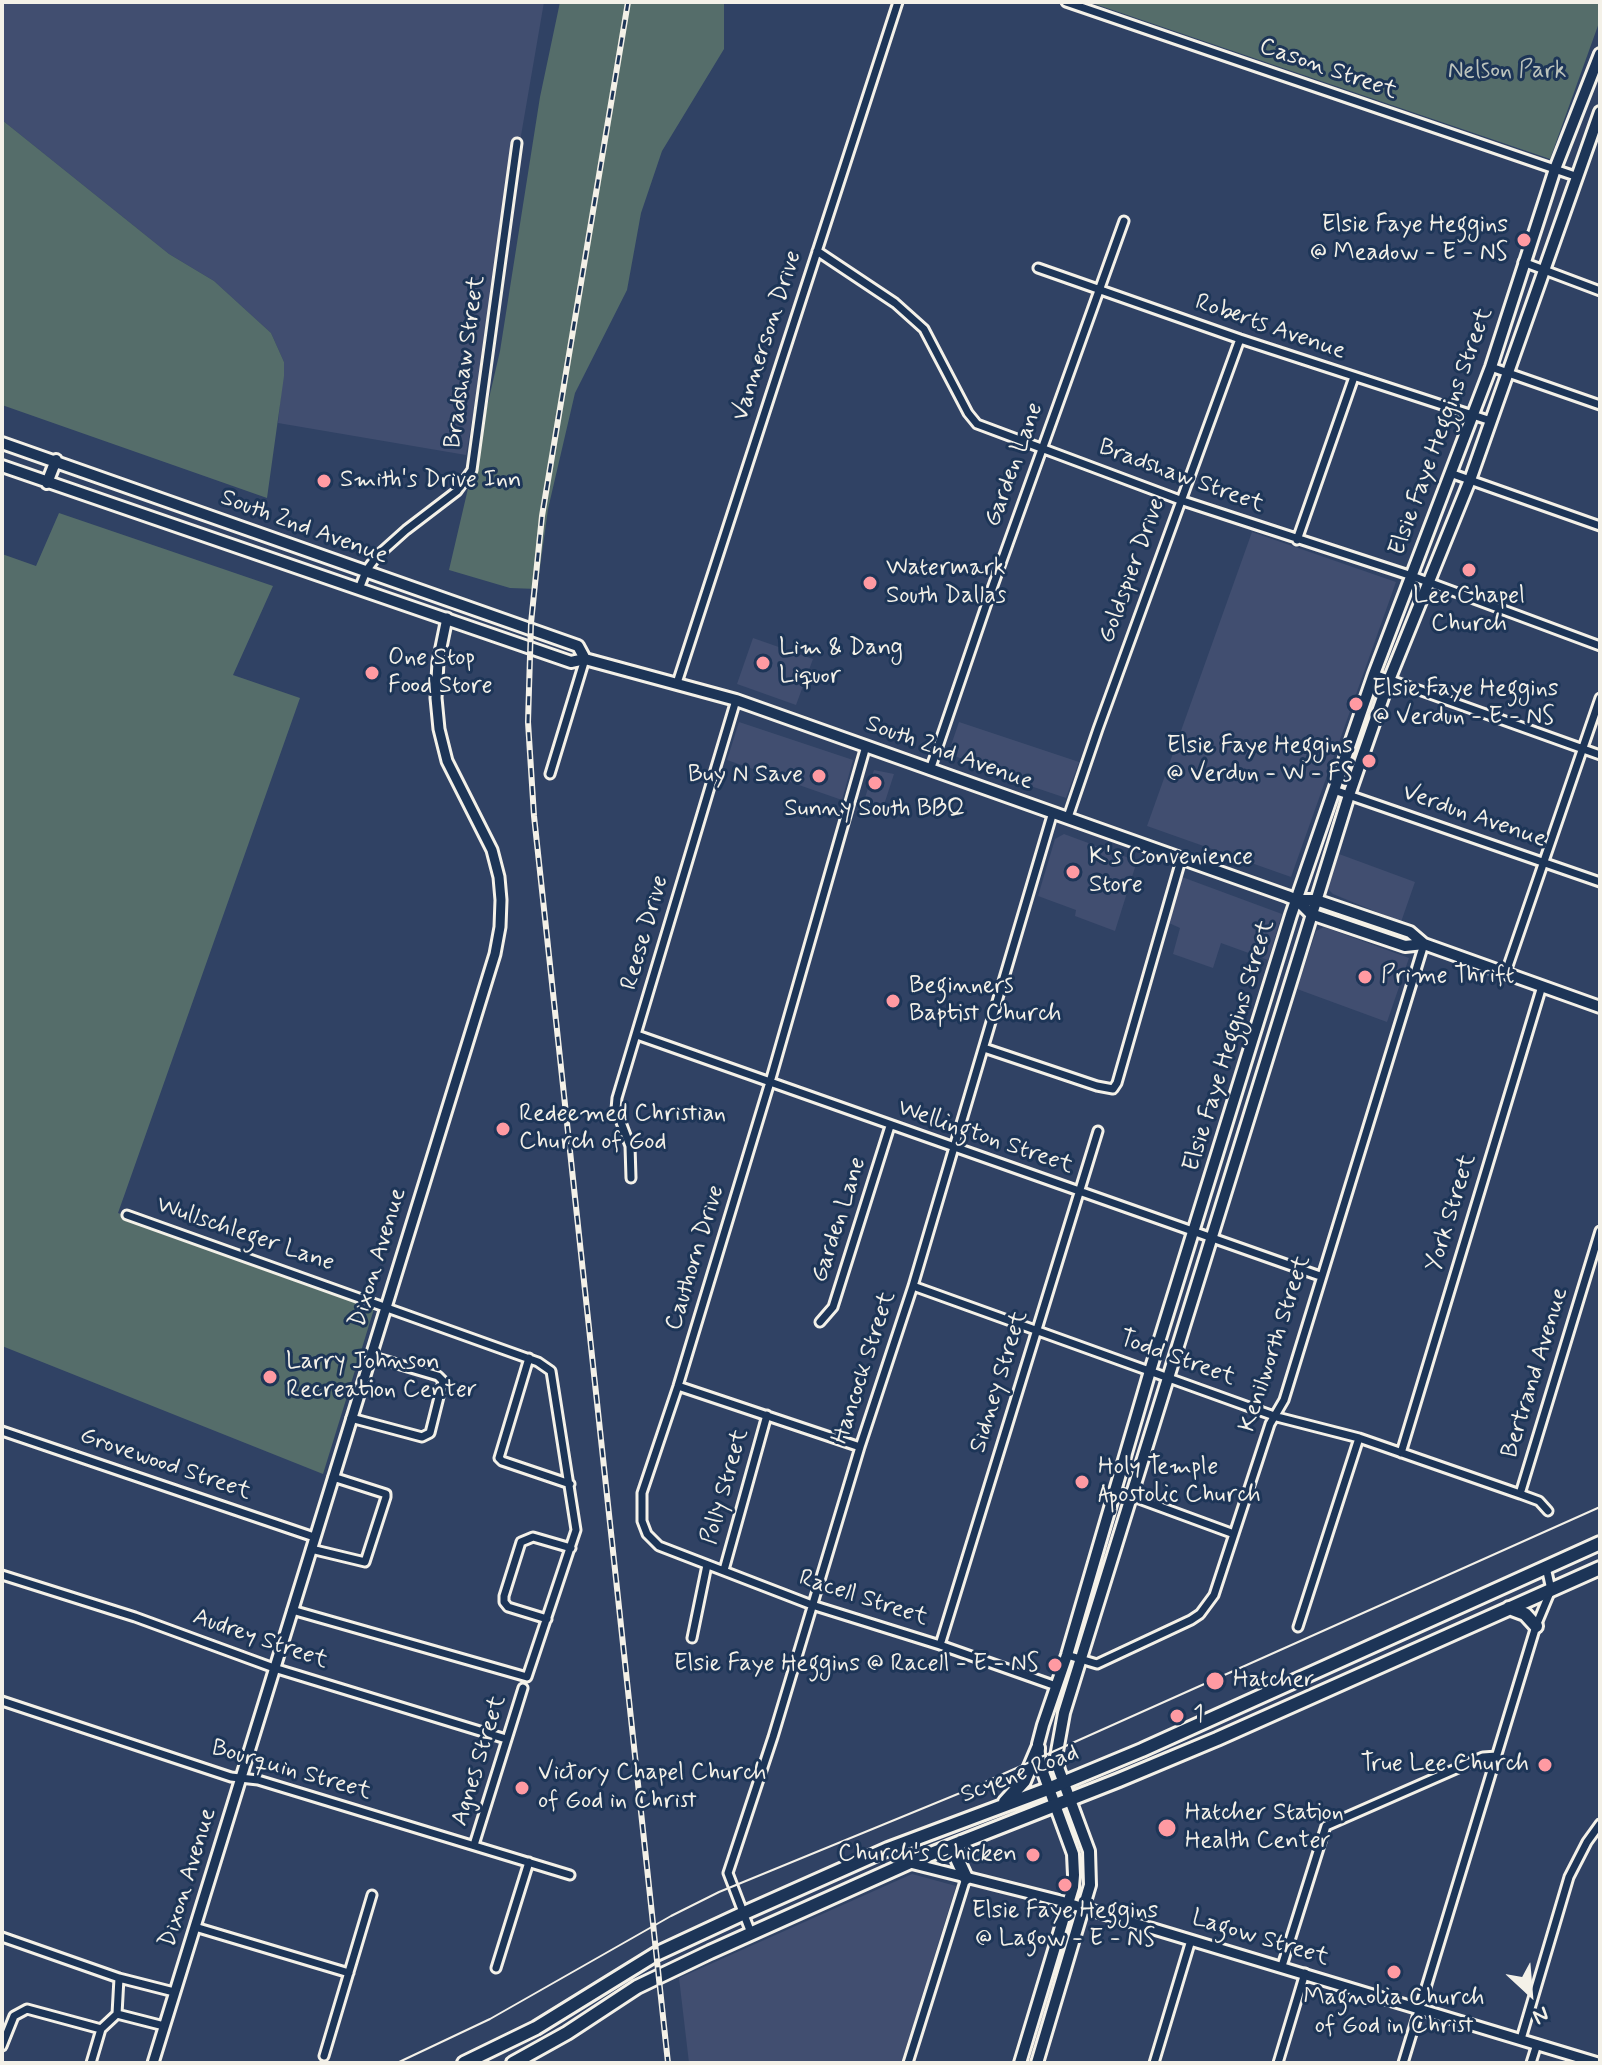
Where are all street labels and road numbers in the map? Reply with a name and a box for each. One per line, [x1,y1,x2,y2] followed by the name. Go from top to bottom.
[1255,33,1401,107] street label: Cason Street
[727,247,809,425] street label: Vannerson Drive
[440,274,492,450] street label: Bradshaw Street
[1191,289,1349,367] street label: Roberts Avenue
[1384,304,1500,560] street label: Elsie Faye Heggins Street
[979,399,1051,531] street label: Garden Lane
[1094,434,1268,520] street label: Bradshaw Street
[216,484,392,572] street label: South 2nd Avenue
[1093,495,1173,647] street label: Goldspier Drive
[861,710,1037,798] street label: South 2nd Avenue
[1398,779,1550,855] street label: Verdun Avenue
[616,872,676,994] street label: Reese Drive
[1178,917,1282,1175] street label: Elsie Faye Heggins Street
[893,1094,1077,1182] street label: Wellington Street
[1420,1151,1484,1275] street label: York Street
[806,1154,874,1286] street label: Garden Lane
[660,1182,732,1334] street label: Cauthorn Drive
[344,1185,414,1331] street label: Dixon Avenue
[152,1191,338,1279] street label: Wullschleger Lane
[1234,1252,1318,1436] street label: Kenilworth Street
[1496,1284,1576,1462] street label: Bertrand Avenue
[827,1288,903,1448] street label: Hancock Street
[965,1308,1035,1456] street label: Sidney Street
[1115,1325,1239,1393] street label: Todd Street
[76,1422,254,1508] street label: Grovewood Street
[696,1426,756,1548] street label: Polly Street
[795,1565,931,1633] street label: Racell Street
[189,1603,331,1677] street label: Audrey Street
[446,1692,514,1830] street label: Agnes Street
[208,1734,374,1808] street label: Bourquin Street
[957,1739,1083,1811] street label: Scyene Road
[154,1805,224,1951] street label: Dixon Avenue
[1188,1904,1332,1974] street label: Lagow Street

